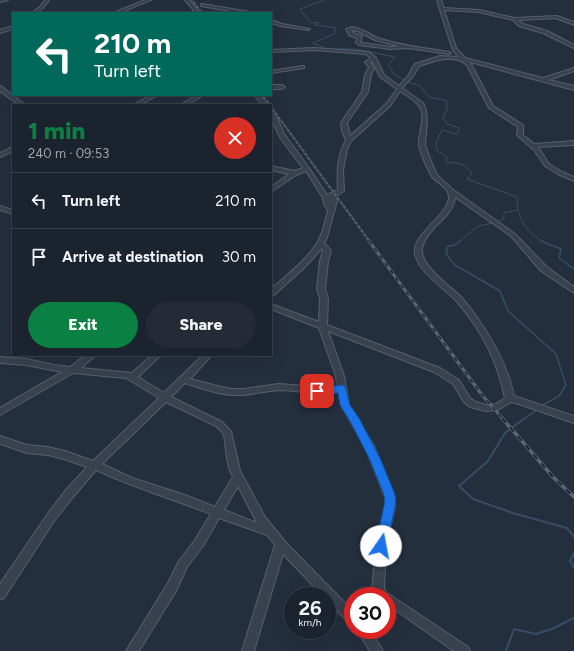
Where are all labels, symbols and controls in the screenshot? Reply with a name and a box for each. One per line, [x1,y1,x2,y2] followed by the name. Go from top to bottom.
[94,26,171,60] text: 210 m
[28,28,80,80] icon: left
[94,60,161,82] text: Turn left
[28,116,85,145] text: 1 min
[214,117,256,159] button: close
[28,146,109,161] text: 240 m · 09:53
[28,190,50,212] icon: left
[62,192,120,210] text: Turn left
[215,192,256,210] text: 210 m
[28,246,50,268] icon: arrive
[62,248,203,266] text: Arrive at destination
[222,248,256,266] text: 30 m
[28,302,138,348] button: Exit
[146,302,256,348] button: Share
[300,374,334,408] pin
[306,380,328,402] icon: arrive
[360,525,402,567] position arrow
[344,587,396,639] speed limit sign: 30
[298,596,322,620] text: 26
[299,616,321,629] text: km/h

